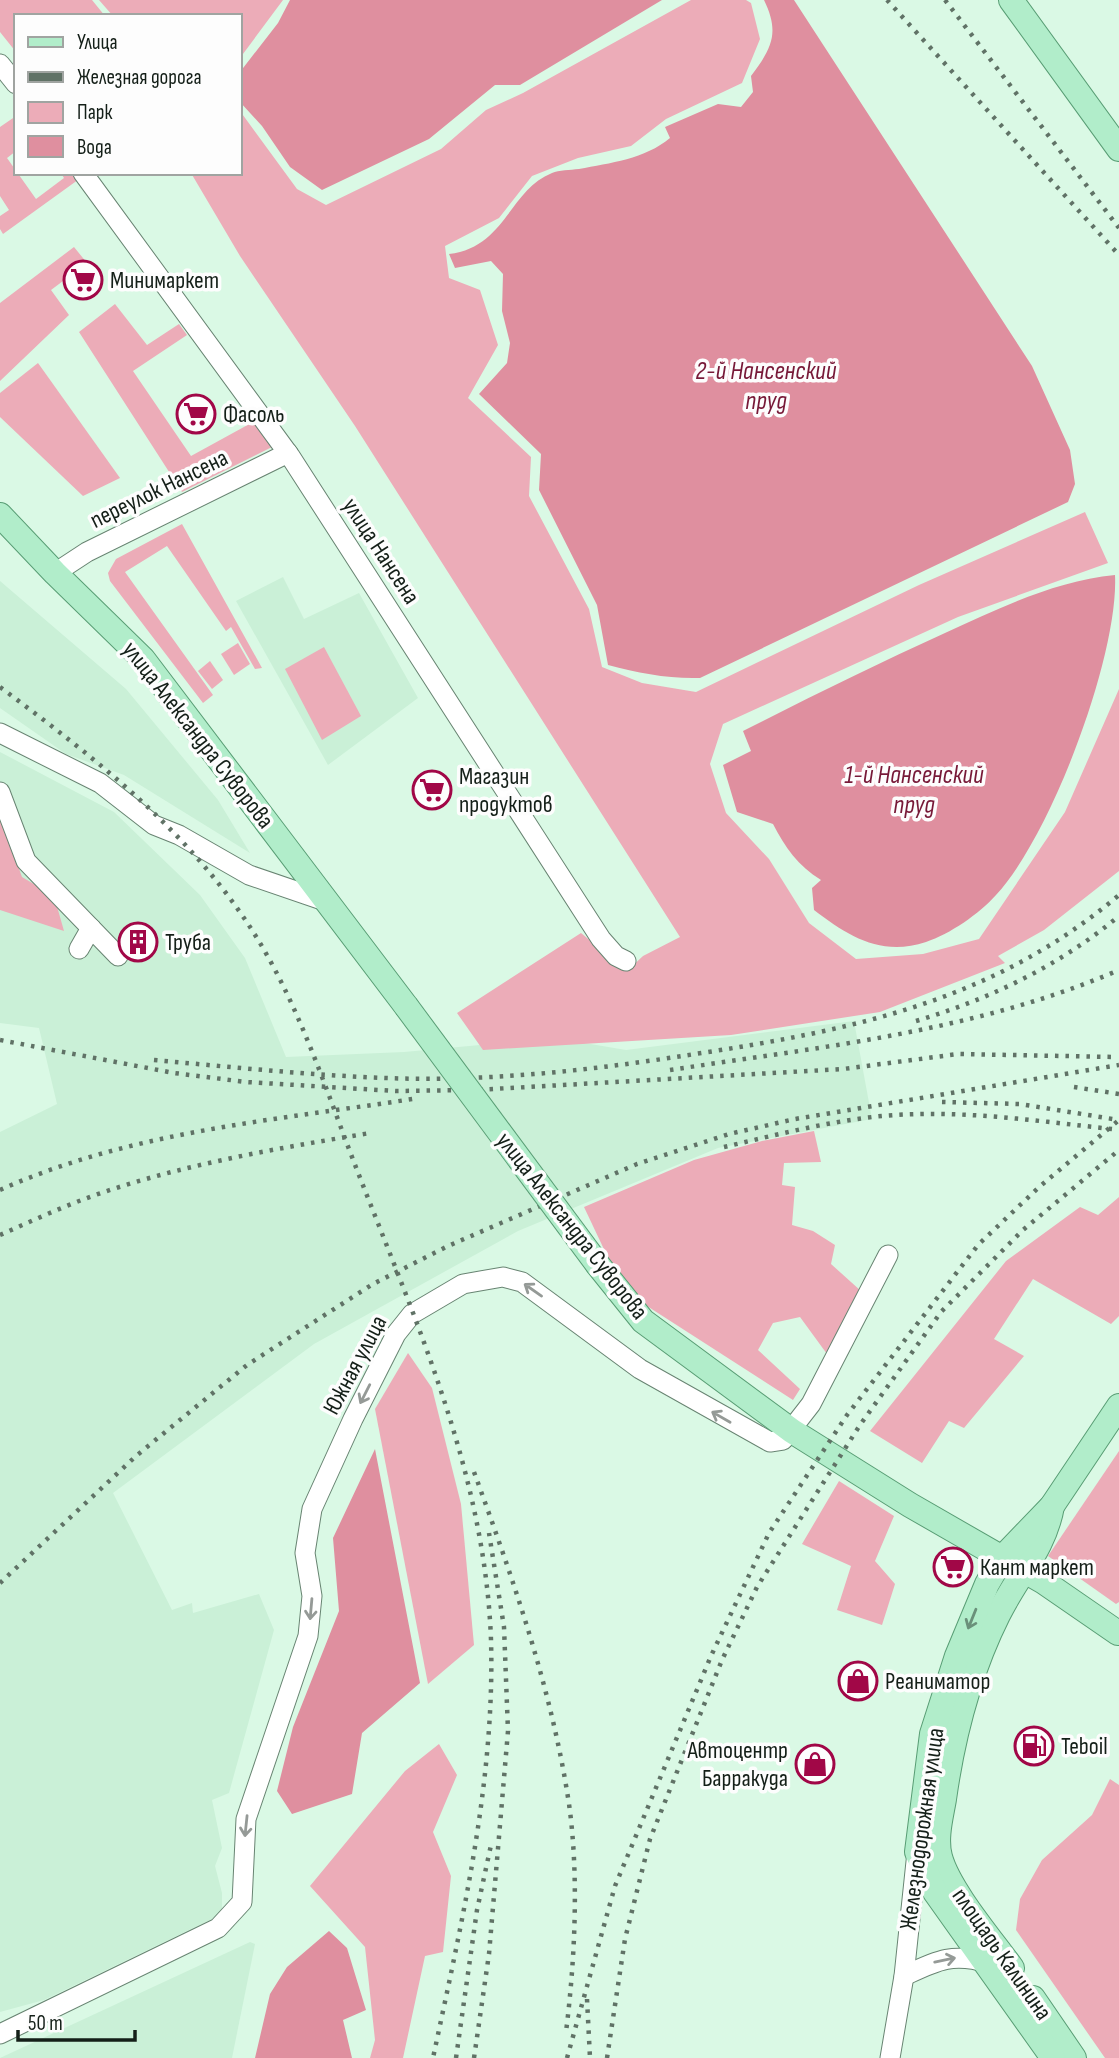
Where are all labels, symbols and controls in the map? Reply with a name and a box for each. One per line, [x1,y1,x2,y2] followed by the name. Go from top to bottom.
[14,14,242,175] legend
[77,30,118,55] text: Улица
[77,65,202,90] text: Железная дорога
[77,100,112,125] text: Парк
[77,135,112,160] text: Вода
[62,259,104,301] supermarket icon: Минимаркет
[110,266,219,295] place label: Минимаркет
[696,356,837,417] water label: 2-й Нансенский пруд
[175,393,217,435] supermarket icon: Фасоль
[223,400,285,429] place label: Фасоль
[85,443,233,535] street label: переулок Нансена
[336,493,426,609] street label: улица Нансена
[116,636,280,834] street label: улица Александра Суворова
[844,760,984,821] water label: 1-й Нансенский пруд
[459,762,553,819] place label: Магазин продуктов
[411,769,453,811] supermarket icon: Магазин продуктов
[117,921,159,963] building icon: Труба
[165,928,211,957] place label: Труба
[490,1127,654,1325] street label: улица Александра Суворова
[524,1283,543,1297] one-way arrow
[317,1310,393,1420] street label: Южная улица
[358,1383,372,1404] one-way arrow
[712,1410,732,1424] one-way arrow
[932,1546,974,1588] supermarket icon: Кант маркет
[980,1553,1094,1582] place label: Кант маркет
[304,1597,317,1619] one-way arrow
[965,1608,978,1630] one-way arrow
[837,1660,879,1702] shop icon: Реаниматор
[885,1667,990,1696] place label: Реаниматор
[1013,1725,1055,1767] fuel station icon: Teboil
[893,1726,951,1932] street label: Железнодорожная улица
[1061,1732,1108,1761] place label: Teboil
[686,1736,788,1793] place label: Автоцентр Барракуда
[794,1743,836,1785] shop icon: Автоцентр Барракуда
[239,1814,252,1837] one-way arrow
[946,1882,1058,2026] street label: площадь Калинина
[933,1952,955,1965] one-way arrow
[18,1998,135,2042] scale bar
[28,2011,63,2036] text: 50 m

